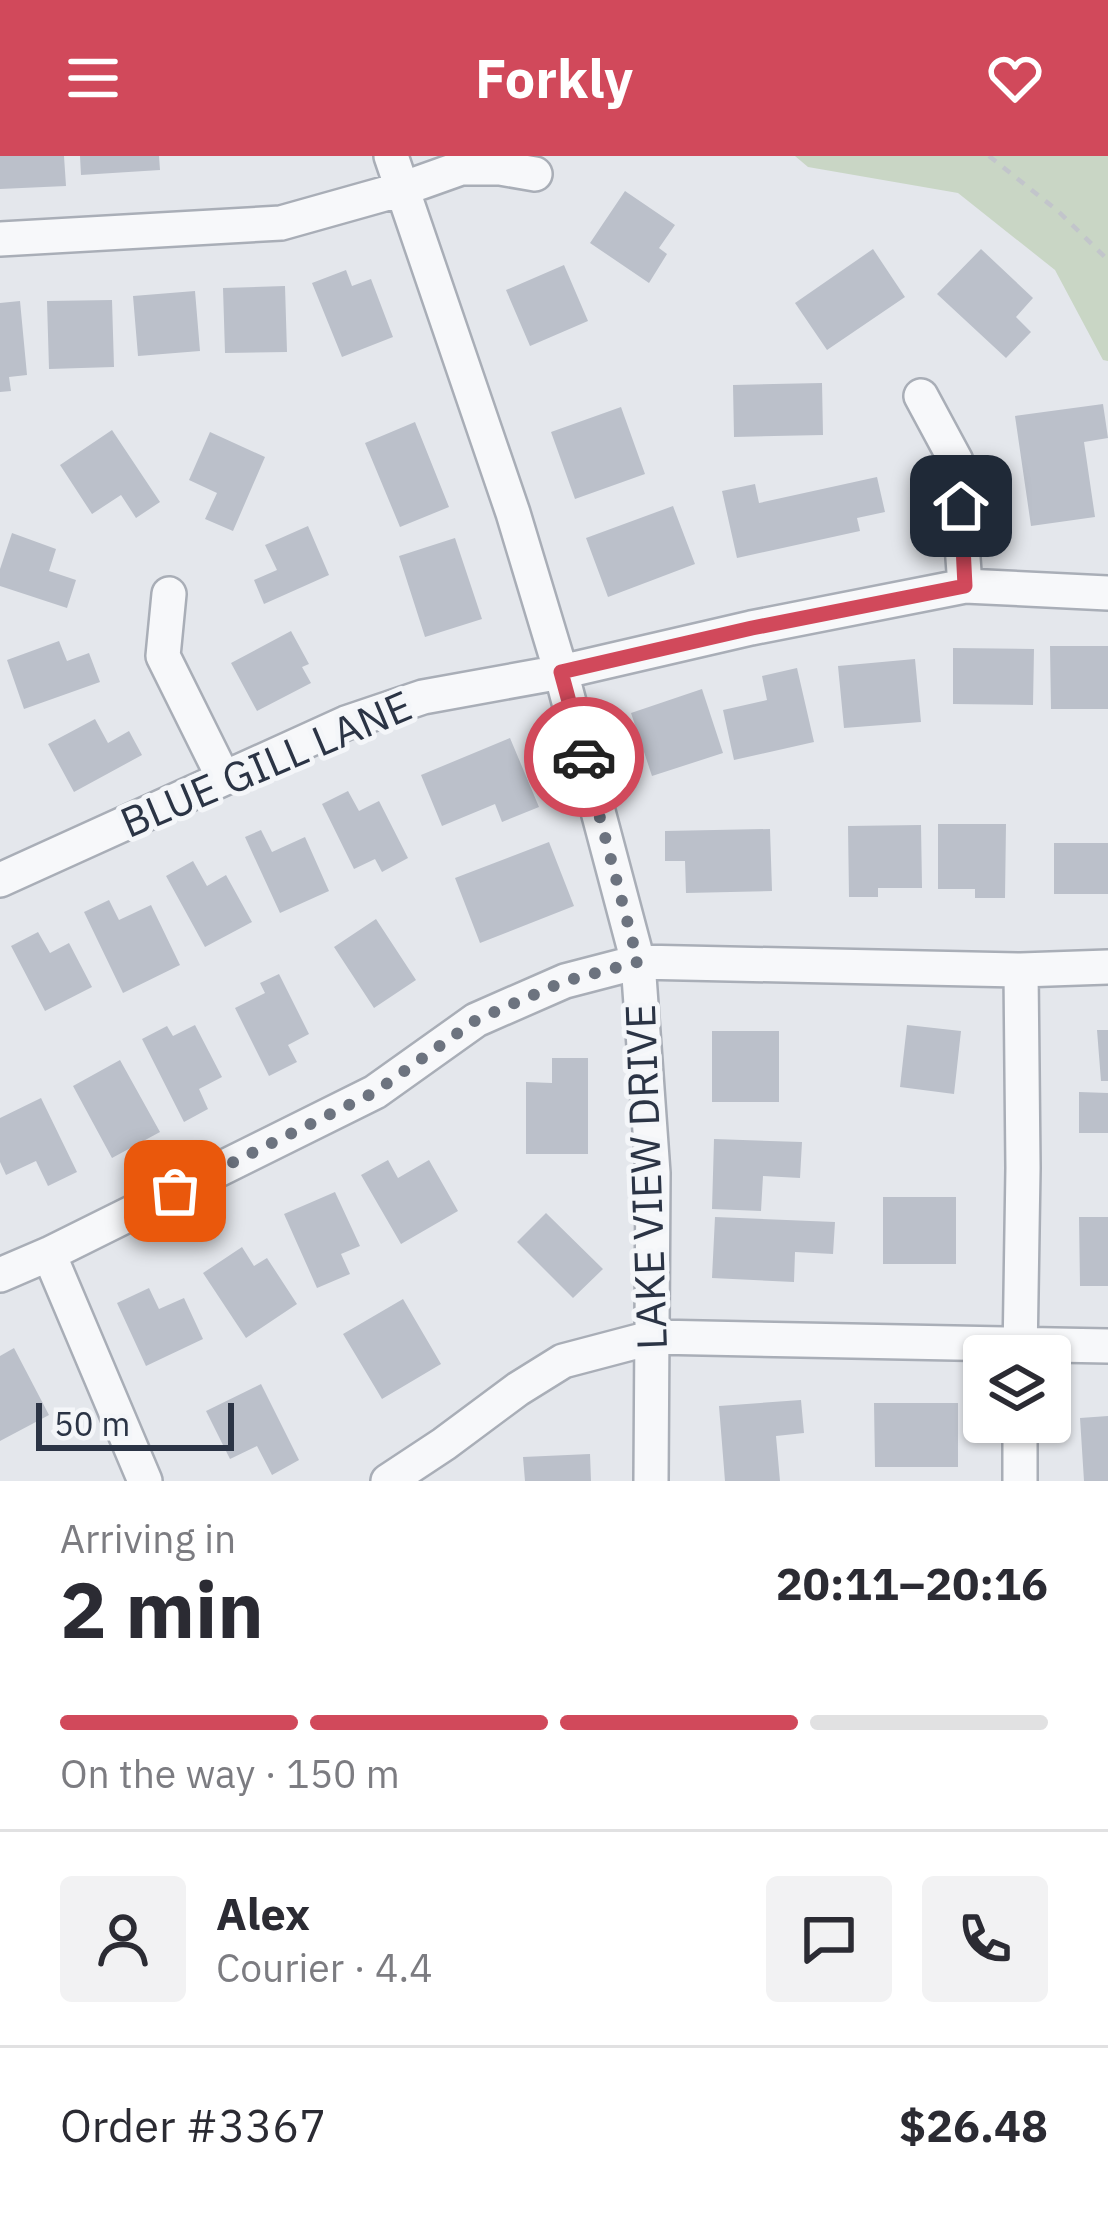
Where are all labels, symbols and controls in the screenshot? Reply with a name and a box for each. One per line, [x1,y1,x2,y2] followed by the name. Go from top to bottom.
[475,43,633,113] text: Forkly
[60,45,126,111] icon: menu
[982,45,1048,111] icon: heart
[910,455,1012,557] pin
[928,473,994,539] icon: home
[112,677,420,850] street label: BLUE GILL LANE
[524,697,644,817] courier
[551,724,617,790] icon: car
[612,1003,679,1351] street label: LAKE VIEW DRIVE
[124,1140,226,1242] pin
[142,1158,208,1224] icon: bag
[963,1335,1071,1443] map controls
[963,1335,1071,1443] button: layers
[36,1397,234,1450] scale bar
[54,1402,130,1445] text: 50 m
[60,1513,236,1564] text: Arriving in
[776,1554,1048,1612] text: 20:11–20:16
[60,1558,264,1659] text: 2 min
[60,1748,400,1799] text: On the way · 150 m
[60,1876,186,2002] button: person
[766,1876,892,2002] button: chat
[922,1876,1048,2002] button: phone
[216,1884,310,1942] text: Alex
[216,1942,433,1993] text: Courier · 4.4
[60,2096,326,2154] text: Order #3367
[899,2096,1048,2154] text: $26.48

